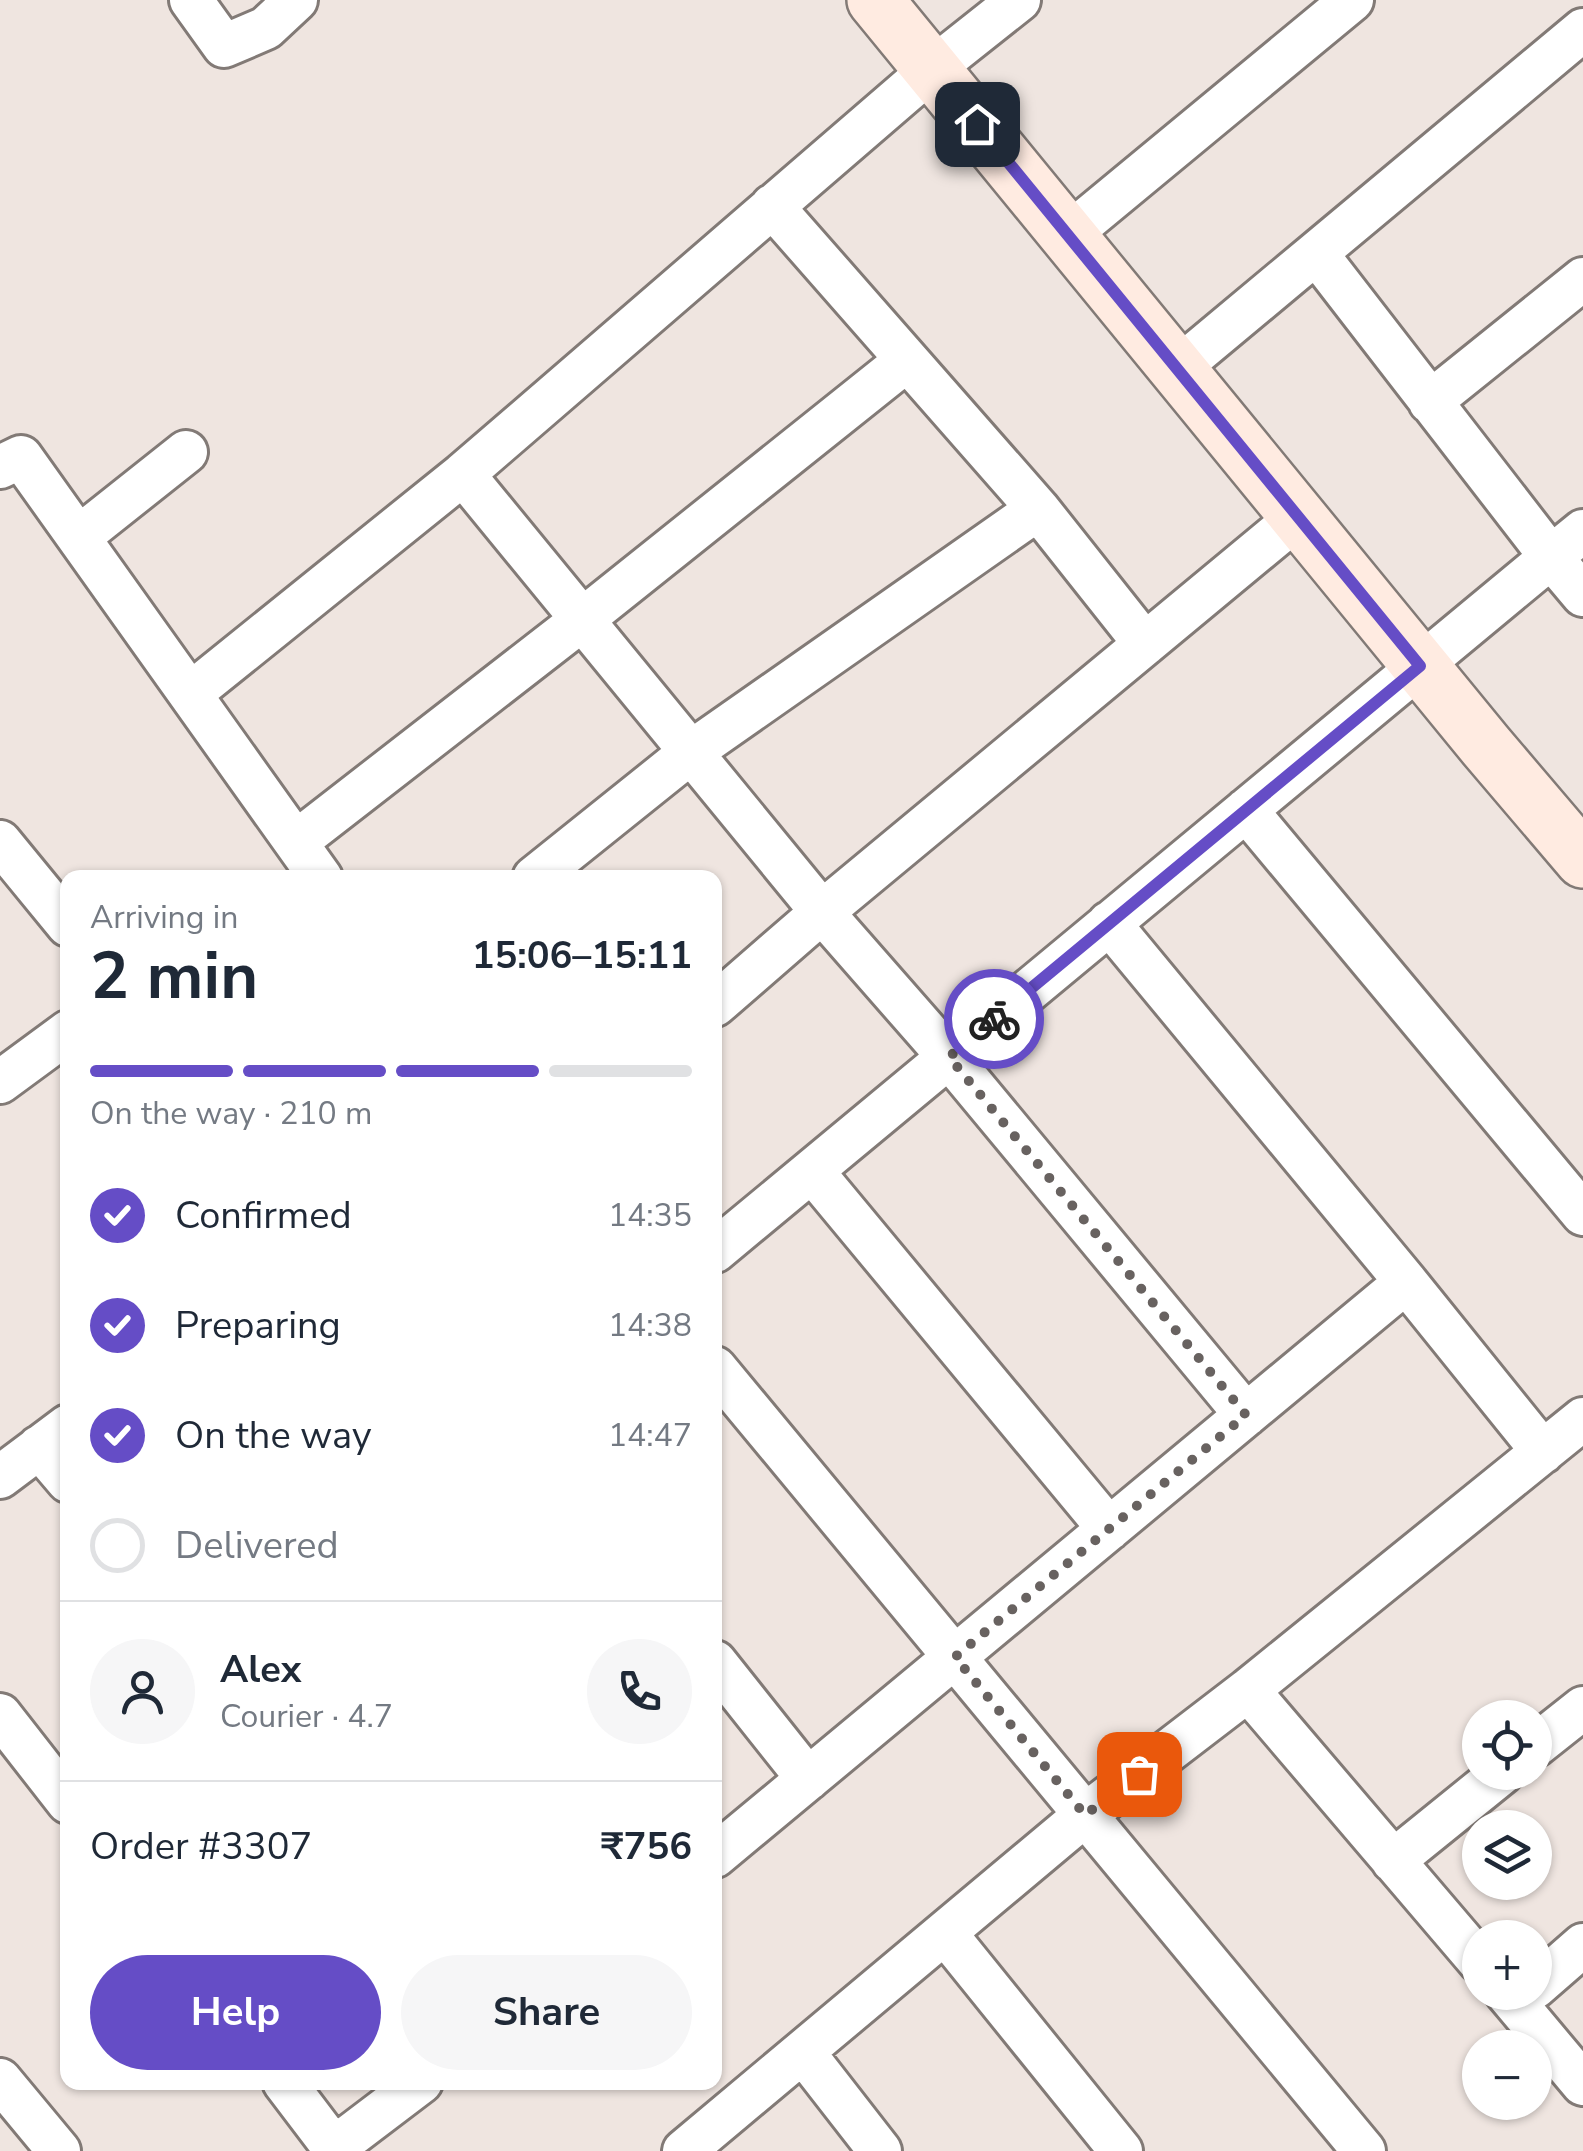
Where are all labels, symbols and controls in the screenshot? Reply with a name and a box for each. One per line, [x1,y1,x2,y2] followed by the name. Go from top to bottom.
[935,82,1020,167] pin
[950,97,1005,152] icon: home
[90,896,238,939] text: Arriving in
[472,930,692,981] text: 15:06–15:11
[90,932,258,1021] text: 2 min
[944,969,1044,1069] courier
[967,992,1022,1047] icon: bike
[90,1092,372,1135] text: On the way · 210 m
[90,1188,145,1243] icon: check
[175,1190,352,1241] text: Confirmed
[608,1194,692,1237] text: 14:35
[90,1298,145,1353] icon: check
[175,1300,341,1351] text: Preparing
[608,1304,692,1347] text: 14:38
[90,1408,145,1463] icon: check
[175,1410,371,1461] text: On the way
[608,1414,692,1457] text: 14:47
[175,1520,339,1571] text: Delivered
[90,1639,195,1744] button: person
[587,1639,692,1744] button: phone
[220,1644,301,1695] text: Alex
[220,1695,393,1738] text: Courier · 4.7
[1462,1700,1552,2120] map controls
[1462,1700,1552,1790] button: locate
[1097,1732,1182,1817] pin
[1112,1747,1167,1802] icon: bag
[1462,1810,1552,1900] button: layers
[90,1821,312,1872] text: Order #3307
[601,1821,692,1872] text: ₹756
[1462,1920,1552,2010] button: +
[90,1955,381,2070] button: Help
[401,1955,692,2070] button: Share
[1462,2030,1552,2120] button: −

